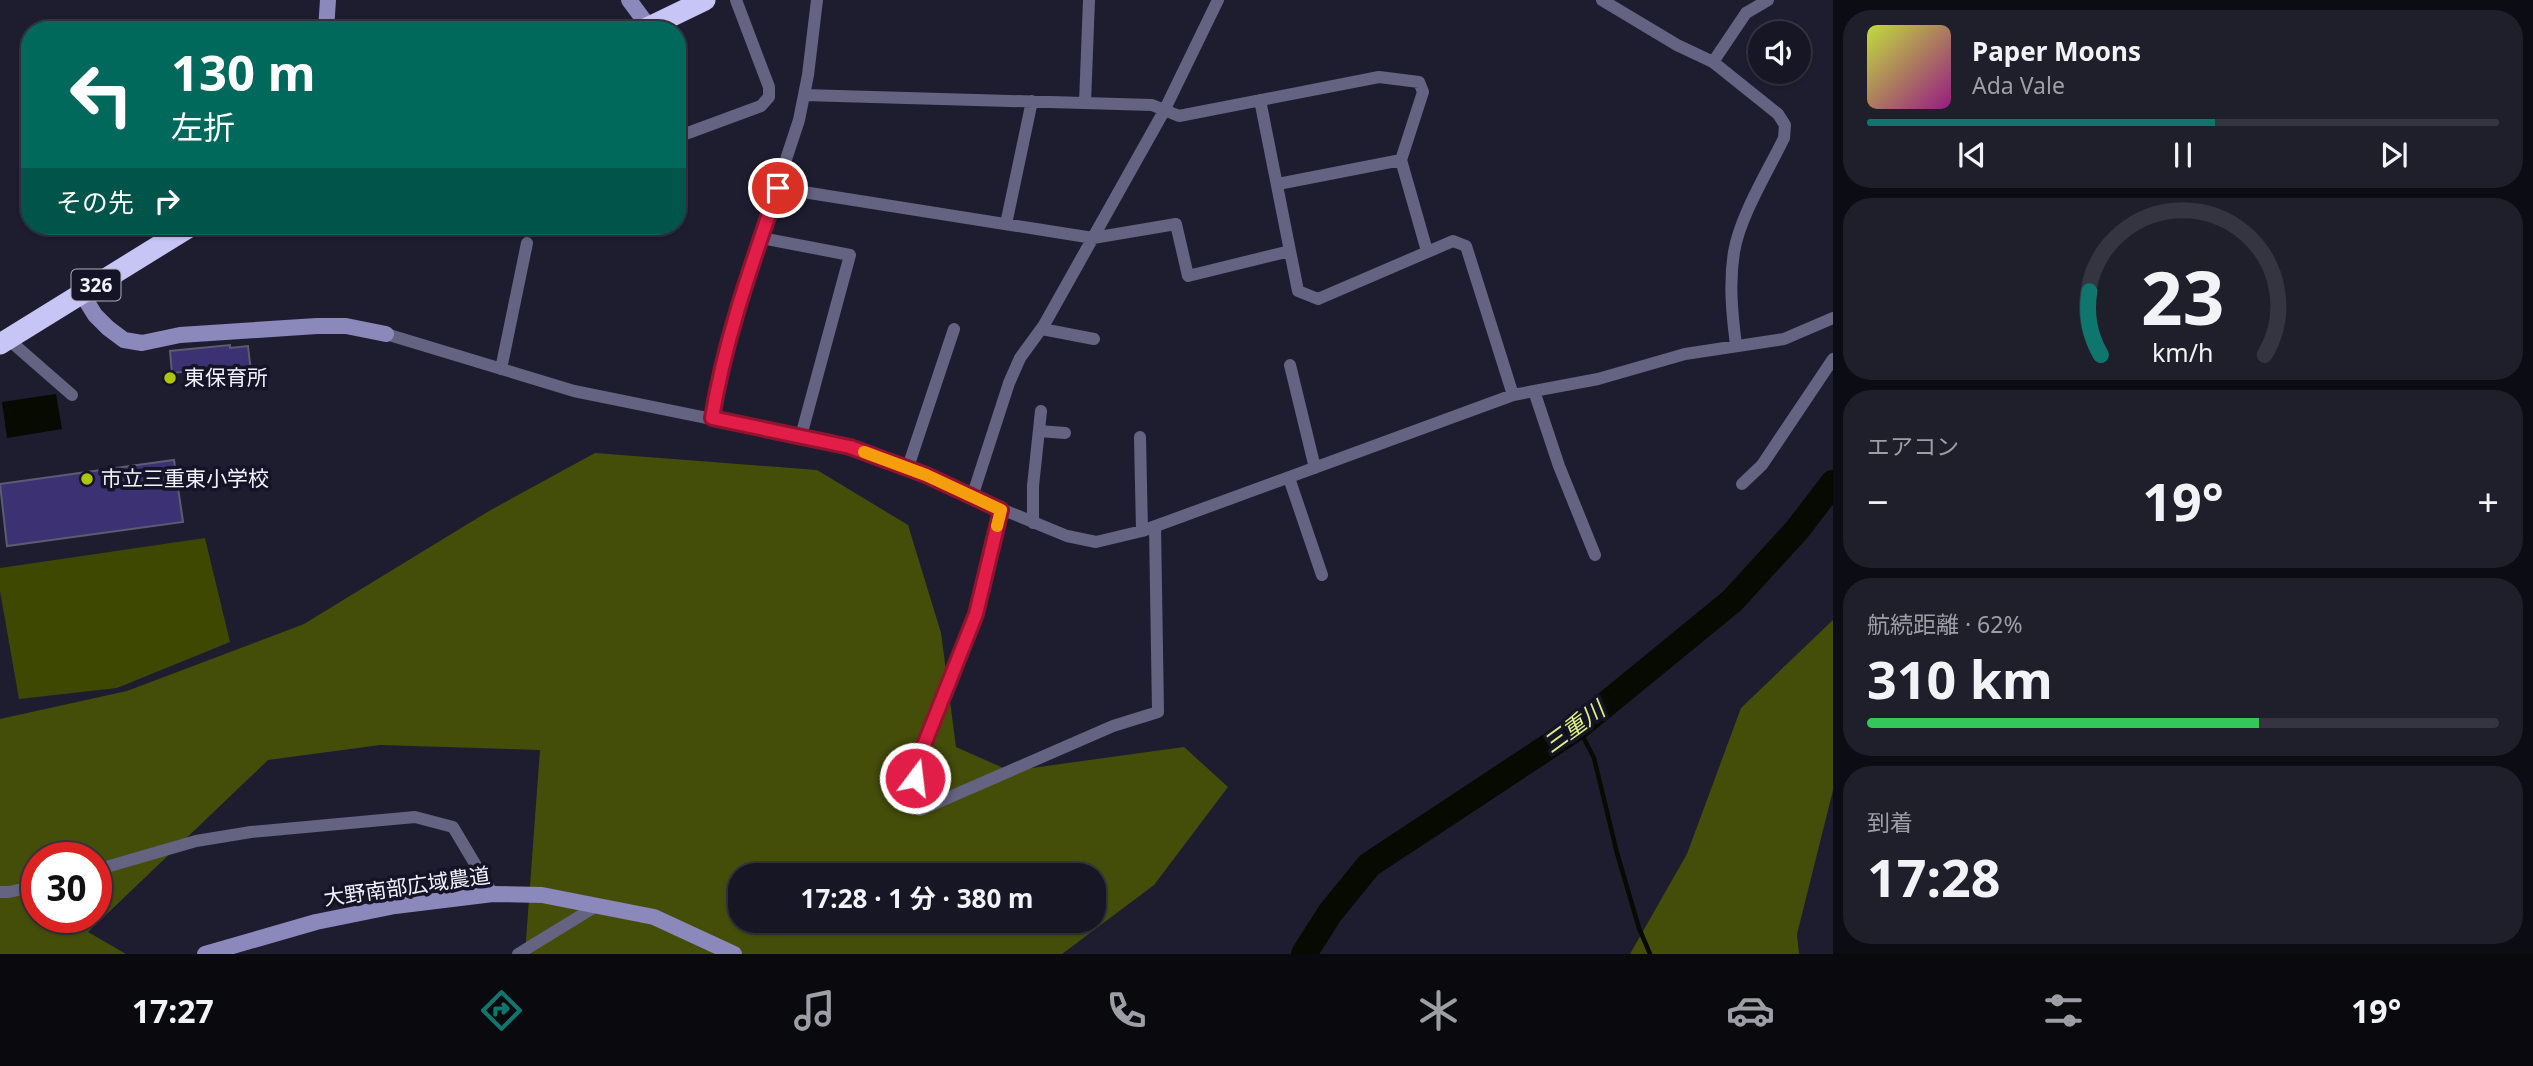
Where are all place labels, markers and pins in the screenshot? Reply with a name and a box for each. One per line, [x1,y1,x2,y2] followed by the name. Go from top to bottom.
[748,158,808,218] pin
[184,363,268,391] place label: 東保育所
[162,370,178,386] marker: 東保育所
[101,464,269,492] place label: 市立三重東小学校
[79,471,95,487] marker: 市立三重東小学校

